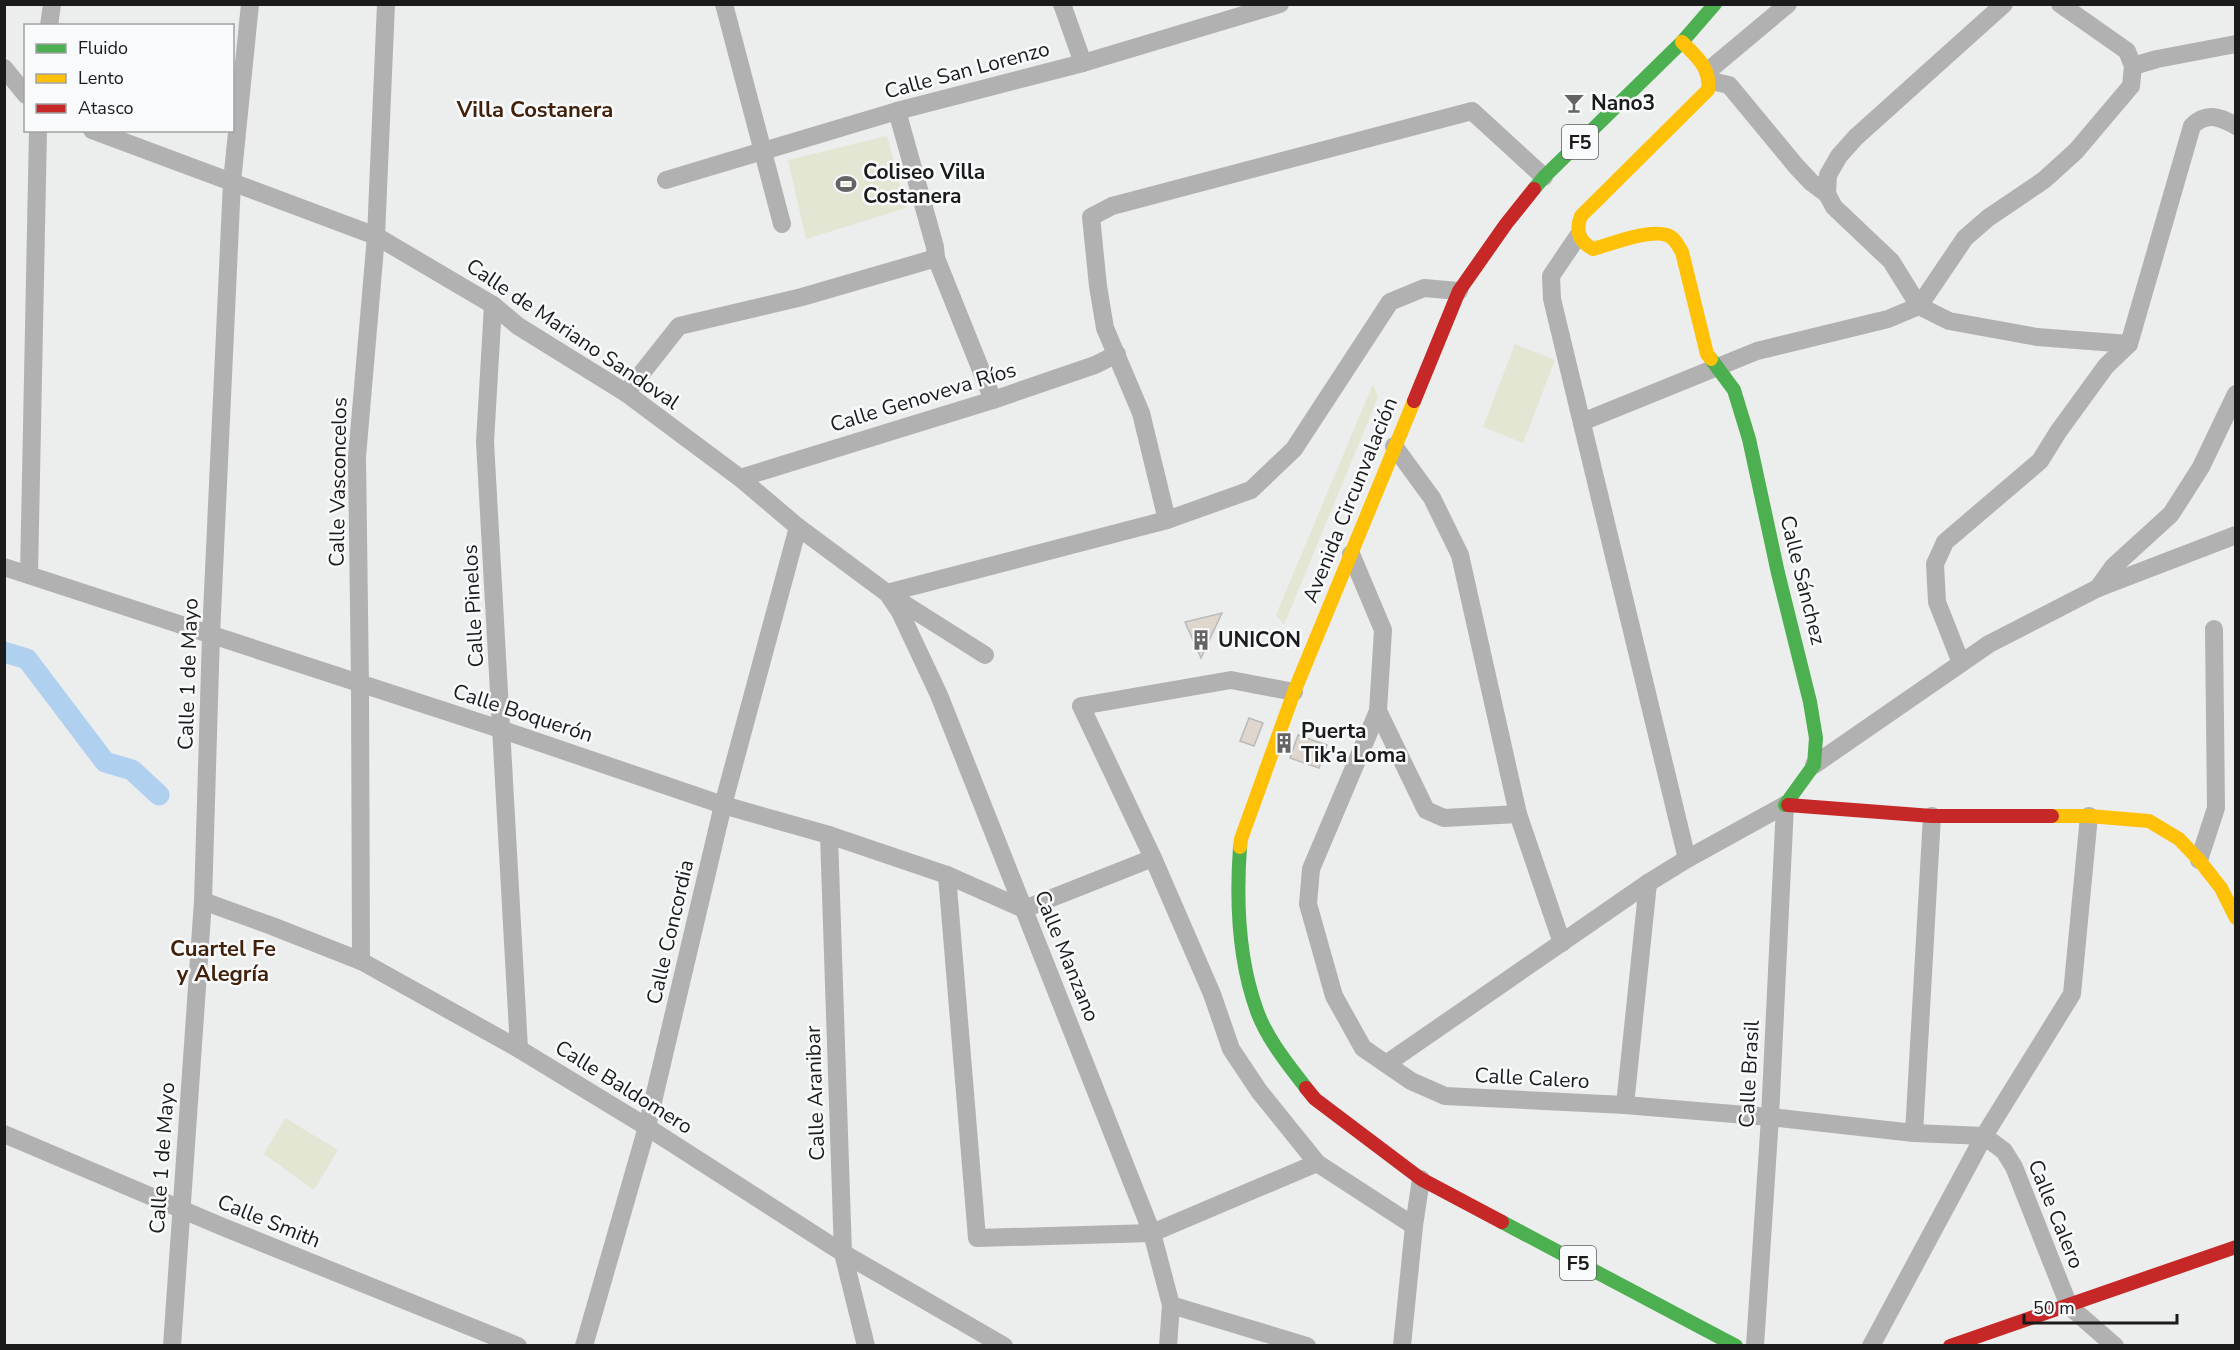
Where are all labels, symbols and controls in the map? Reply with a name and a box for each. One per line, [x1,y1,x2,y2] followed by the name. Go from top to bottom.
[24,24,234,132] legend
[881,34,1053,106] street label: Calle San Lorenzo
[78,36,128,60] text: Fluido
[78,66,124,90] text: Lento
[1591,89,1655,117] place label: Nano3
[1562,91,1586,115] bar icon: Nano3
[456,95,613,125] district label: Villa Costanera
[78,96,134,120] text: Atasco
[1562,125,1598,159] road number: F5
[863,158,985,210] place label: Coliseo Villa Costanera
[834,172,858,196] sports icon: Coliseo Villa Costanera
[461,252,686,416] street label: Calle de Mariano Sandoval
[827,355,1019,439] street label: Calle Genoveva Ríos
[1296,393,1404,607] street label: Avenida Circunvalación
[323,397,353,567] street label: Calle Vasconcelos
[1773,512,1833,648] street label: Calle Sánchez
[456,544,490,668] street label: Calle Pinelos
[171,598,205,750] street label: Calle 1 de Mayo
[1218,626,1301,654] place label: UNICON
[1189,628,1213,652] building icon: UNICON
[449,677,597,749] street label: Calle Boquerón
[1301,717,1407,769] place label: Puerta Tik'a Loma
[1272,731,1296,755] building icon: Puerta Tik'a Loma
[640,857,700,1007] street label: Calle Concordia
[1028,886,1106,1026] street label: Calle Manzano
[170,934,276,989] district label: Cuartel Fe y Alegría
[1732,1019,1766,1129] street label: Calle Brasil
[799,1024,831,1161] street label: Calle Aranibar
[550,1033,698,1141] street label: Calle Baldomero
[1474,1061,1590,1095] street label: Calle Calero
[143,1081,181,1235] street label: Calle 1 de Mayo
[2021,1155,2091,1273] street label: Calle Calero
[213,1188,325,1254] street label: Calle Smith
[1560,1246,1596,1280] road number: F5
[2024,1287,2177,1325] scale bar
[2033,1296,2075,1320] text: 50 m

